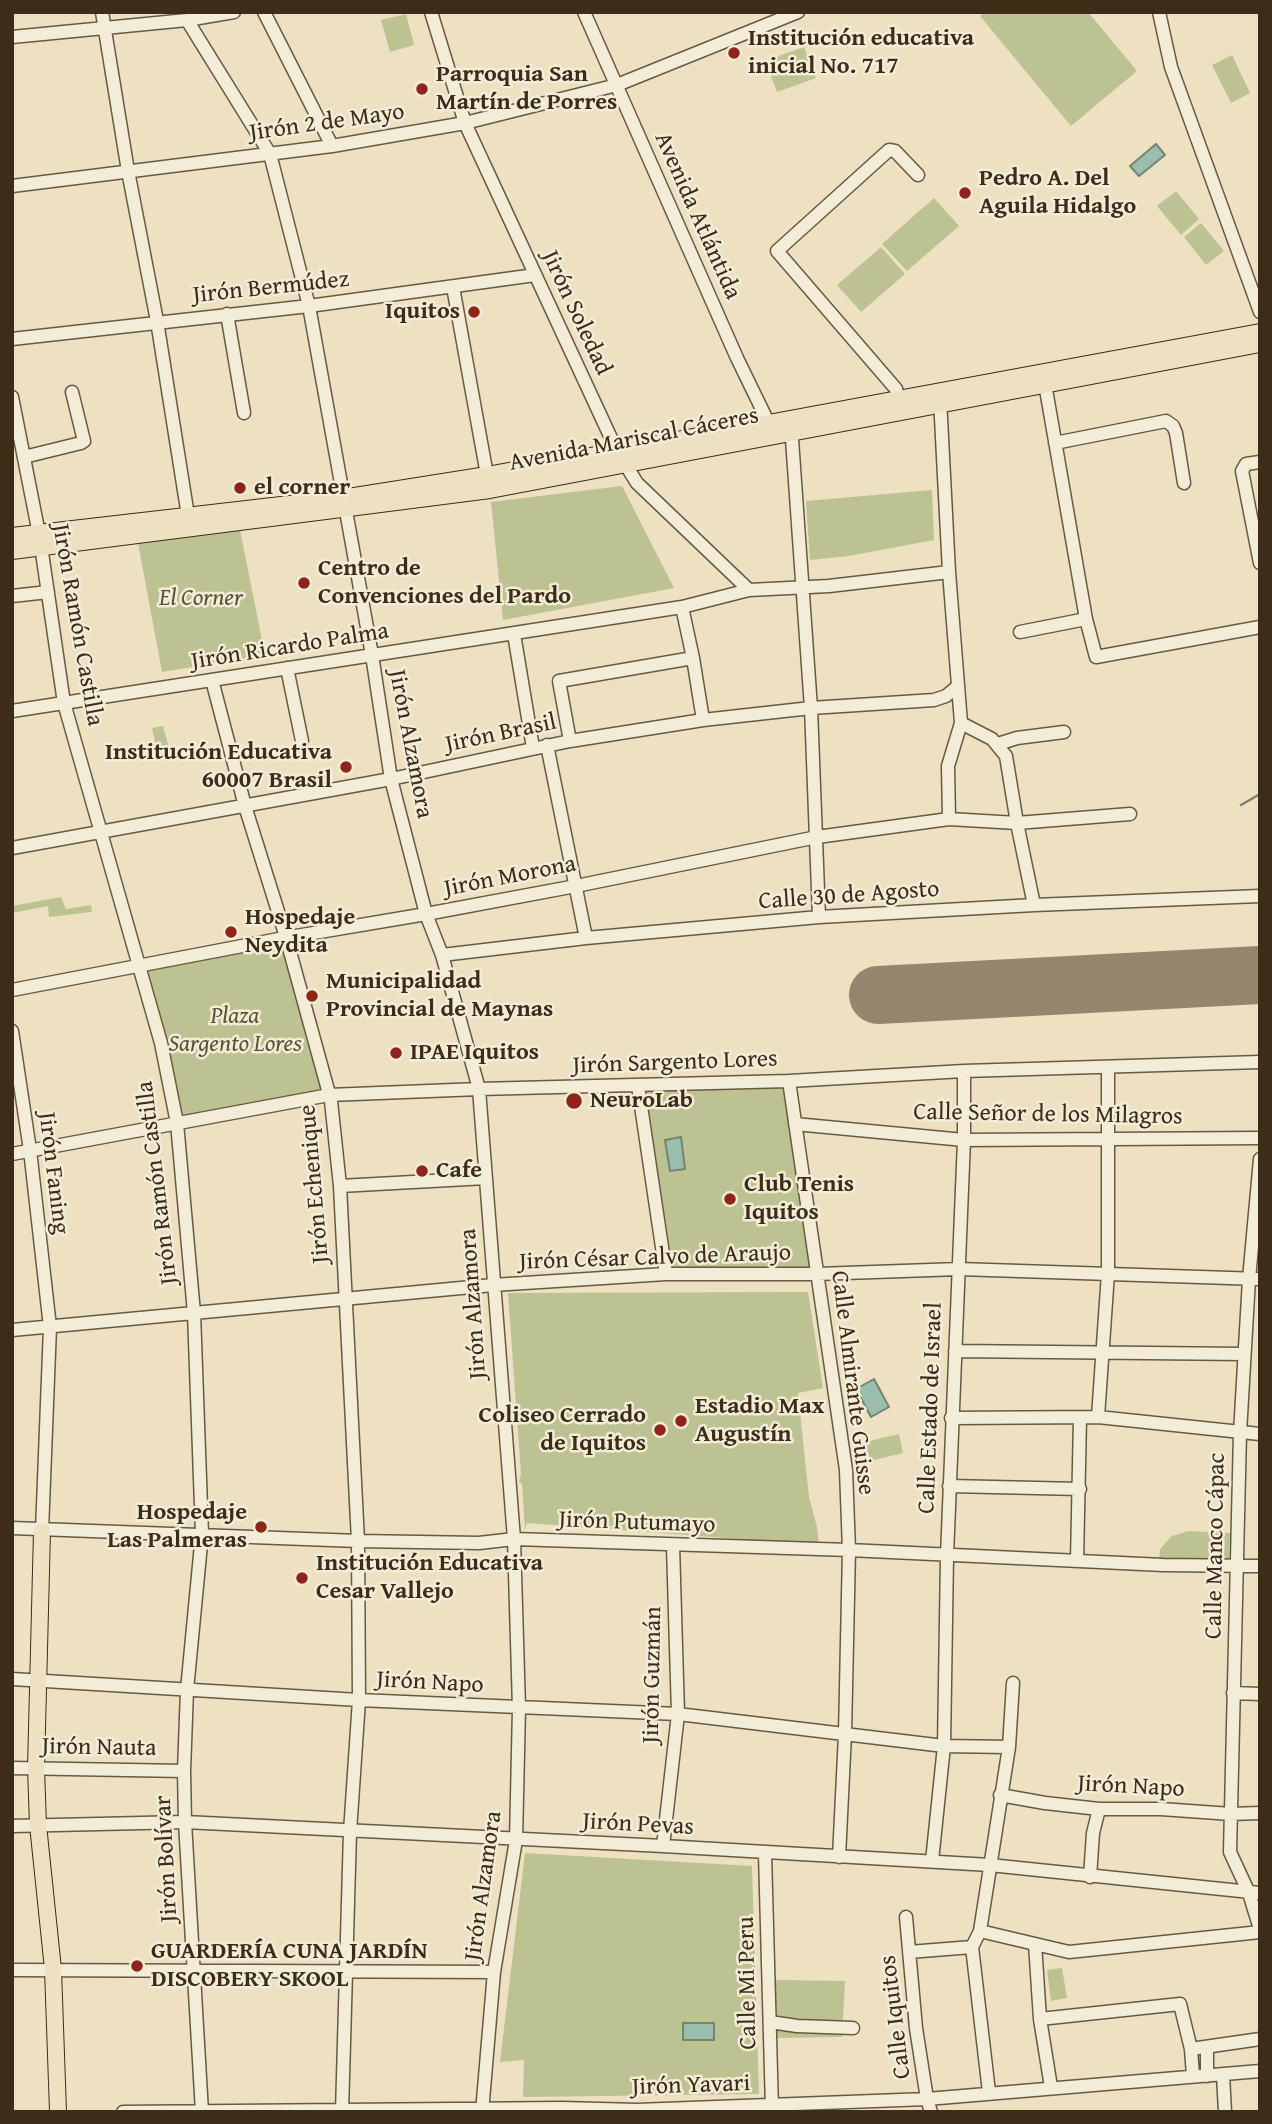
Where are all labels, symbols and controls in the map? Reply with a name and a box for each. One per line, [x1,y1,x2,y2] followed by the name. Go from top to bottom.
[748,25,974,81] place label: Institución educativa inicial No. 717
[726,45,742,61] marker: Institución educativa inicial No. 717
[436,61,617,117] place label: Parroquia San Martín de Porres
[414,81,430,97] marker: Parroquia San Martín de Porres
[248,98,406,148] street label: Jirón 2 de Mayo
[647,128,747,304] street label: Avenida Atlántida
[979,165,1136,221] place label: Pedro A. Del Aguila Hidalgo
[957,185,973,201] marker: Pedro A. Del Aguila Hidalgo
[535,246,617,380] street label: Jirón Soledad
[191,265,351,311] street label: Jirón Bermúdez
[385,298,460,326] place label: Iquitos
[466,304,482,320] marker: Iquitos
[507,402,761,478] street label: Avenida Mariscal Cáceres
[254,474,350,502] place label: el corner
[232,480,248,496] marker: el corner
[45,522,109,728] street label: Jirón Ramón Castilla
[318,555,571,611] place label: Centro de Convenciones del Pardo
[296,575,312,591] marker: Centro de Convenciones del Pardo
[159,585,243,613] park label: El Corner
[189,617,391,677] street label: Jirón Ricardo Palma
[381,667,439,821] street label: Jirón Alzamora
[443,708,559,760] street label: Jirón Brasil
[105,739,332,795] place label: Institución Educativa 60007 Brasil
[338,759,354,775] marker: Institución Educativa 60007 Brasil
[442,850,578,904] street label: Jirón Morona
[758,875,940,917] street label: Calle 30 de Agosto
[245,904,355,960] place label: Hospedaje Neydita
[223,924,239,940] marker: Hospedaje Neydita
[326,968,553,1024] place label: Municipalidad Provincial de Maynas
[304,988,320,1004] marker: Municipalidad Provincial de Maynas
[168,1003,302,1059] park label: Plaza Sargento Lores
[410,1039,539,1067] place label: IPAE Iquitos
[388,1045,404,1061] marker: IPAE Iquitos
[572,1045,778,1081] street label: Jirón Sargento Lores
[131,1080,185,1286] street label: Jirón Ramón Castilla
[590,1087,693,1115] place label: NeuroLab
[564,1091,584,1111] marker: NeuroLab
[913,1098,1183,1132] street label: Calle Señor de los Milagros
[294,1103,336,1265] street label: Jirón Echenique
[31,1110,75,1236] street label: Jirón Faning
[436,1157,482,1185] place label: Cafe
[414,1163,430,1179] marker: Cafe
[744,1171,854,1227] place label: Club Tenis Iquitos
[722,1191,738,1207] marker: Club Tenis Iquitos
[454,1228,494,1380] street label: Jirón Alzamora
[518,1239,792,1277] street label: Jirón César Calvo de Araujo
[824,1269,880,1497] street label: Calle Almirante Guisse
[913,1302,949,1514] street label: Calle Estado de Israel
[695,1393,824,1449] place label: Estadio Max Augustín
[479,1402,646,1458] place label: Coliseo Cerrado de Iquitos
[673,1413,689,1429] marker: Estadio Max Augustín
[652,1422,668,1438] marker: Coliseo Cerrado de Iquitos
[1200,1453,1232,1639] street label: Calle Manco Cápac
[107,1499,247,1555] place label: Hospedaje Las Palmeras
[558,1506,716,1540] street label: Jirón Putumayo
[253,1519,269,1535] marker: Hospedaje Las Palmeras
[316,1550,543,1606] place label: Institución Educativa Cesar Vallejo
[294,1570,310,1586] marker: Institución Educativa Cesar Vallejo
[637,1606,669,1744] street label: Jirón Guzmán
[376,1666,484,1700] street label: Jirón Napo
[41,1733,157,1763] street label: Jirón Nauta
[1077,1770,1185,1804] street label: Jirón Napo
[149,1795,185,1923] street label: Jirón Bolívar
[581,1808,695,1842] street label: Jirón Pevas
[459,1809,509,1963] street label: Jirón Alzamora
[732,1916,764,2050] street label: Calle Mi Peru
[151,1938,427,1994] place label: GUARDERÍA CUNA JARDÍN DISCOBERY SKOOL
[874,1954,918,2080] street label: Calle Iquitos
[129,1958,145,1974] marker: GUARDERÍA CUNA JARDÍN DISCOBERY SKOOL
[631,2070,751,2102] street label: Jirón Yavari

